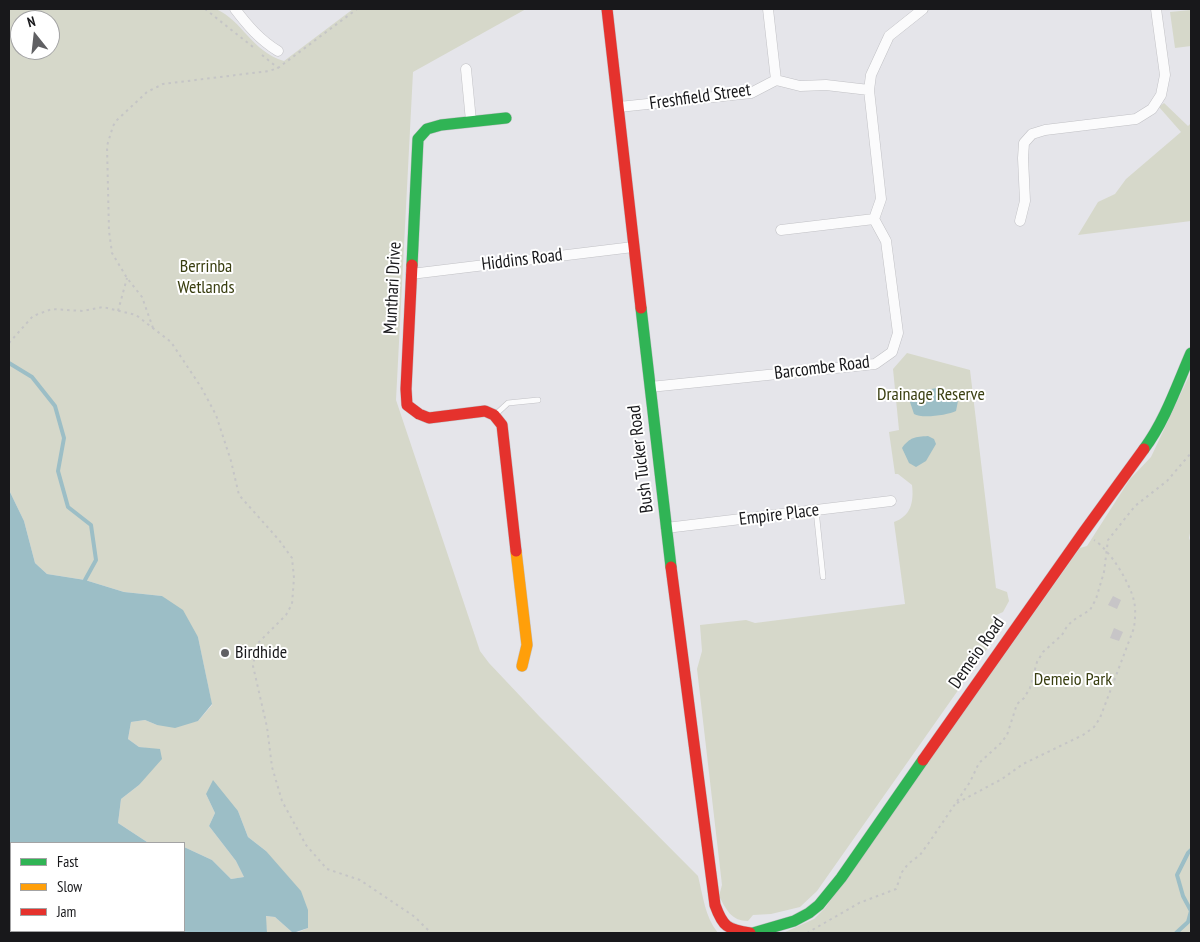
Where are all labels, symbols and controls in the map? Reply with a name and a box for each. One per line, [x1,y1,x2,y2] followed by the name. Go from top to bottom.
[10,10,60,60] north arrow
[25,12,37,31] text: N
[648,79,752,115] street label: Freshfield Street
[380,241,406,335] street label: Munthari Drive
[480,244,564,276] street label: Hiddins Road
[177,256,235,298] park label: Berrinba Wetlands
[773,351,871,385] street label: Barcombe Road
[877,384,985,406] park label: Drainage Reserve
[624,404,658,514] street label: Bush Tucker Road
[738,499,820,531] street label: Empire Place
[945,613,1009,693] street label: Demeio Road
[235,642,287,664] place label: Birdhide
[219,647,231,659] marker: Birdhide
[1034,669,1112,691] park label: Demeio Park
[10,842,185,932] legend
[57,852,78,871] text: Fast
[57,877,82,896] text: Slow
[57,902,76,921] text: Jam

